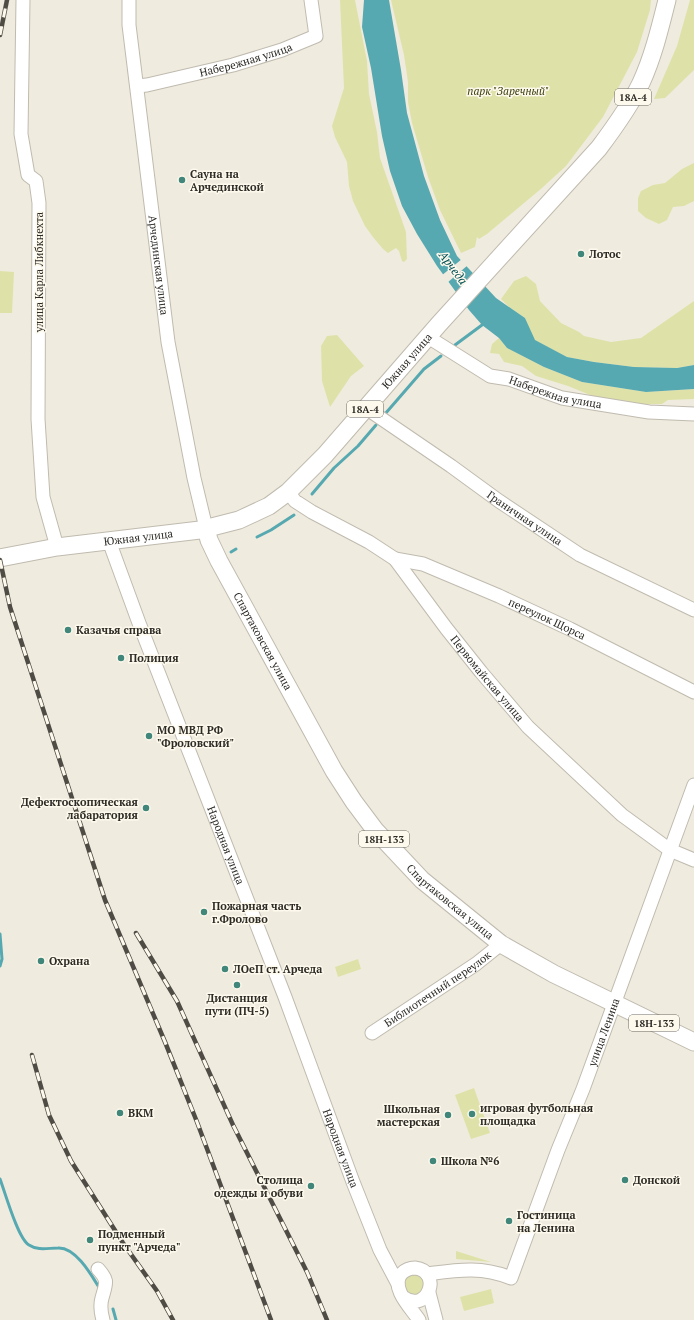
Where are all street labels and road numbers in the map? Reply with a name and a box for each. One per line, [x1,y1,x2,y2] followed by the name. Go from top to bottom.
[198,39,295,80] street label: Набережная улица
[615,89,651,105] road number: 18А-4
[32,211,46,333] street label: улица Карла Либкнехта
[145,215,172,316] street label: Арчединская улица
[379,330,435,392] street label: Южная улица
[507,373,603,411] street label: Набережная улица
[347,401,383,417] road number: 18А-4
[484,488,565,548] street label: Граничная улица
[103,526,174,548] street label: Южная улица
[230,590,296,693] street label: Спартаковская улица
[506,594,588,643] street label: переулок Щорса
[448,632,527,724] street label: Первомайская улица
[204,804,248,887] street label: Народная улица
[359,831,409,847] road number: 18Н-133
[404,861,497,943] street label: Спартаковская улица
[381,948,494,1030] street label: Библиотечный переулок
[585,996,623,1069] street label: улица Ленина
[629,1015,679,1031] road number: 18Н-133
[320,1107,362,1190] street label: Народная улица

